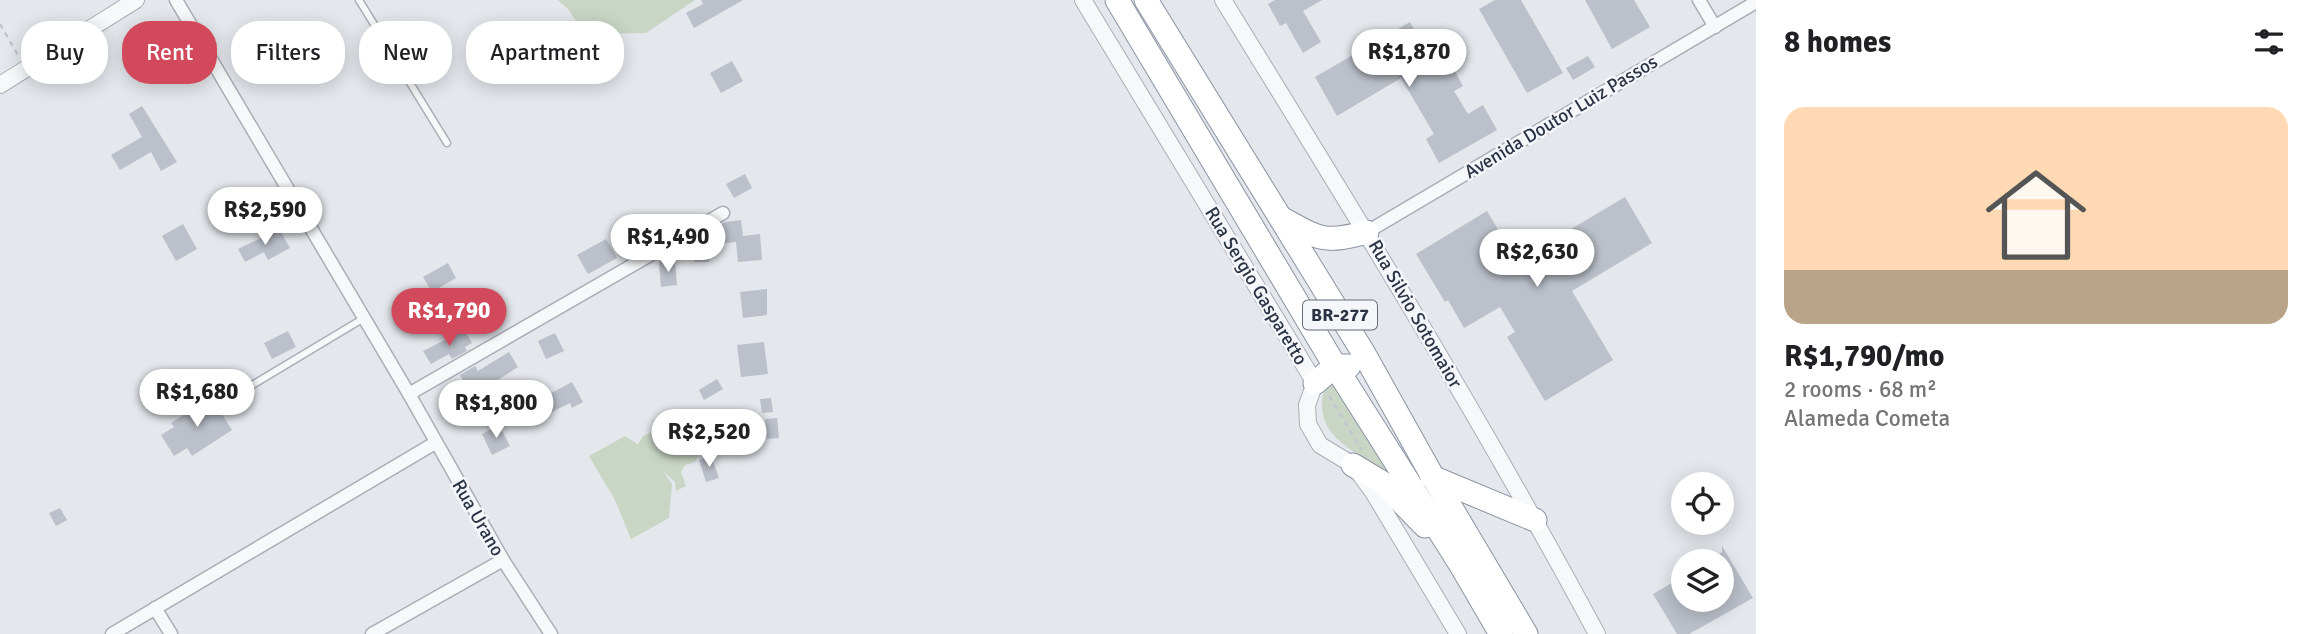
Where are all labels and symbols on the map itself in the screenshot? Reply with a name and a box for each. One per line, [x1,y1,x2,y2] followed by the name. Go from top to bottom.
[1344,29,1474,89] pin: R$1,870
[1460,50,1662,184] street label: Avenida Doutor Luiz Passos
[200,188,330,247] pin: R$2,590
[1199,203,1313,370] street label: Rua Sergio Gasparetto
[603,215,733,274] pin: R$1,490
[1472,230,1602,289] pin: R$2,630
[1363,236,1467,392] street label: Rua Silvio Sotomaior
[384,288,514,348] pin: R$1,790
[1303,300,1377,330] road number: BR-277
[132,370,262,429] pin: R$1,680
[431,380,561,440] pin: R$1,800
[644,410,774,469] pin: R$2,520
[446,475,510,561] street label: Rua Urano

